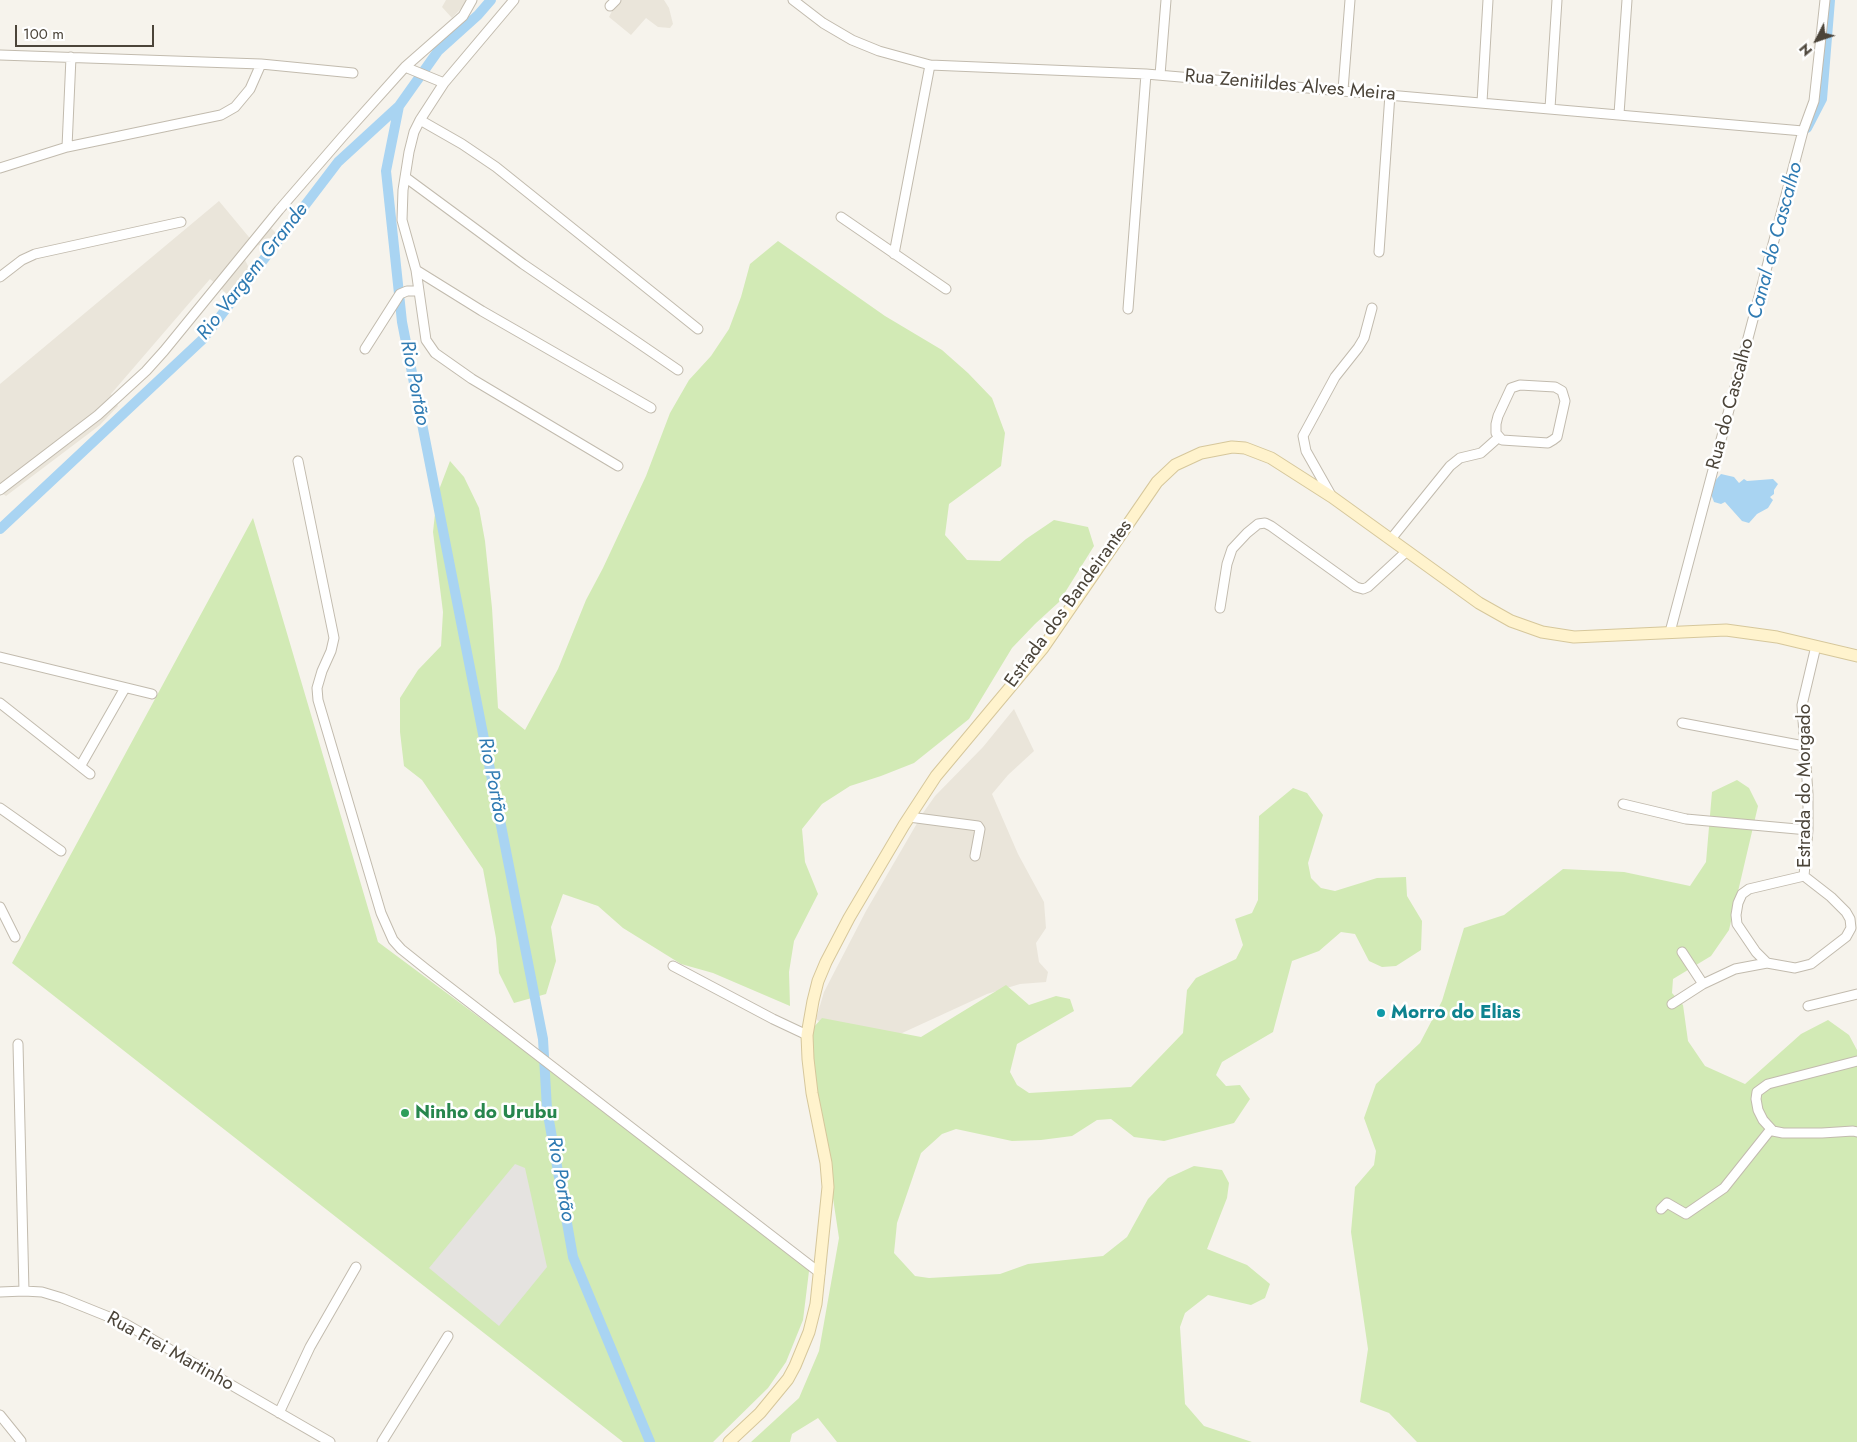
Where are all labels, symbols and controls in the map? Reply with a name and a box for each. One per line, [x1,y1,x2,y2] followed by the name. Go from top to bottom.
[18,15,156,47] scale bar
[1792,15,1842,65] north arrow
[23,23,64,45] text: 100 m
[1794,39,1817,61] text: N
[1184,65,1396,107] street label: Rua Zenitildes Alves Meira
[1744,160,1808,322] water label: Canal do Cascalho
[192,199,314,345] water label: Rio Vargem Grande
[1703,336,1759,472] street label: Rua do Cascalho
[394,338,434,428] water label: Rio Portão
[1001,516,1137,692] street label: Estrada dos Bandeirantes
[1794,704,1816,868] street label: Estrada do Morgado
[472,735,512,825] water label: Rio Portão
[1391,1002,1521,1024] place label: Morro do Elias
[1375,1007,1387,1019] marker: Morro do Elias
[415,1102,557,1124] place label: Ninho do Urubu
[399,1107,411,1119] marker: Ninho do Urubu
[541,1135,579,1223] water label: Rio Portão
[102,1308,238,1396] street label: Rua Frei Martinho

